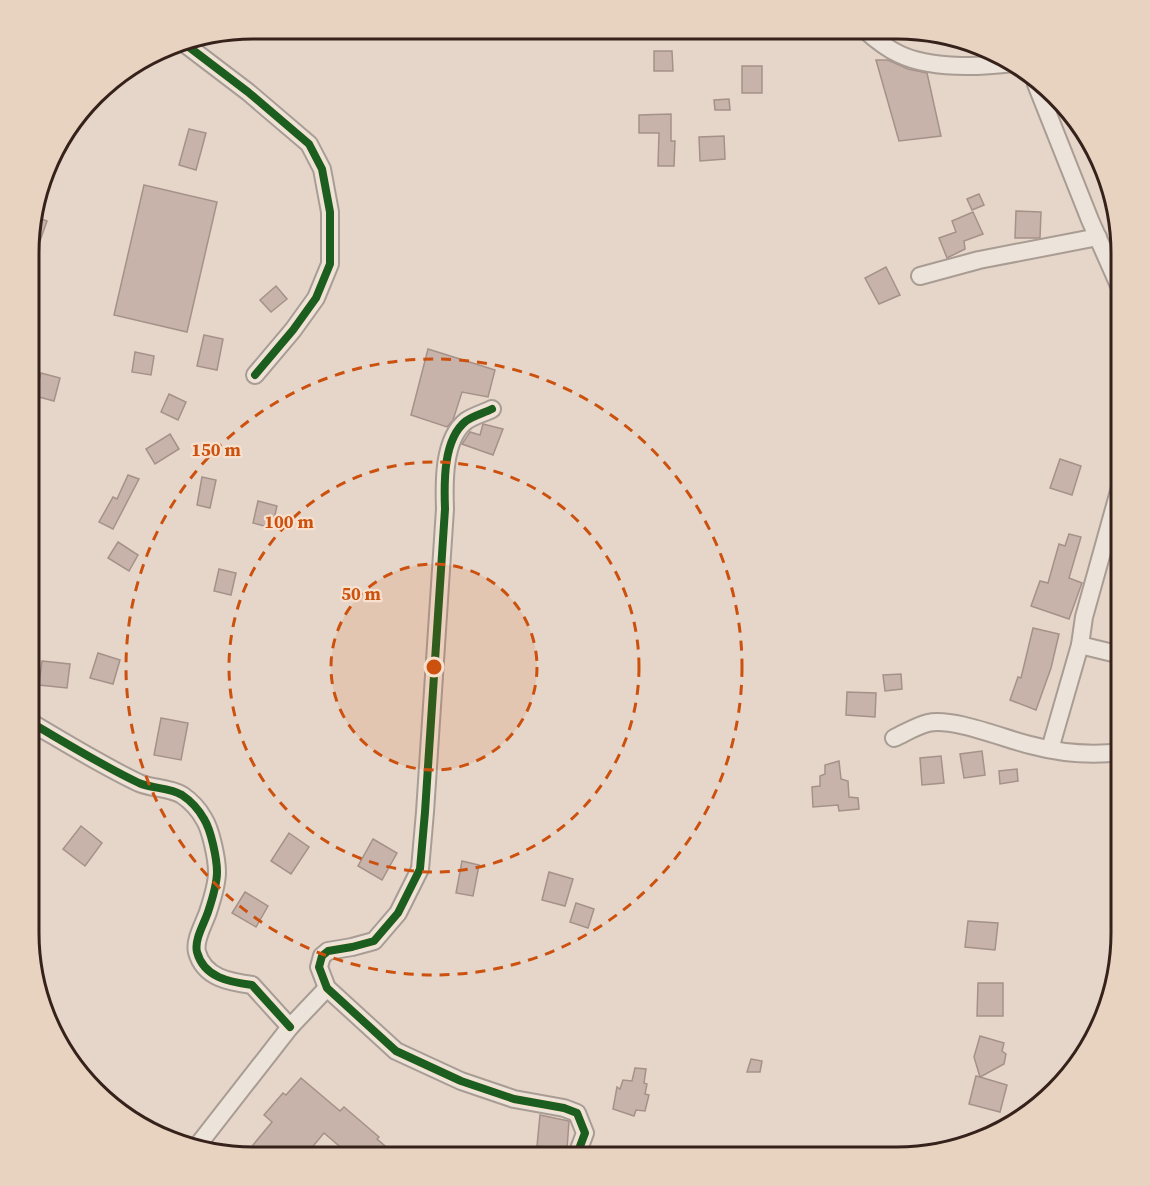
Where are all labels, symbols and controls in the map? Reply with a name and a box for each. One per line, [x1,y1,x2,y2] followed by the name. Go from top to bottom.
[191,437,241,462] text: 150 m
[264,509,314,534] text: 100 m
[341,581,381,606] text: 50 m
[424,657,444,677] centre of rings

